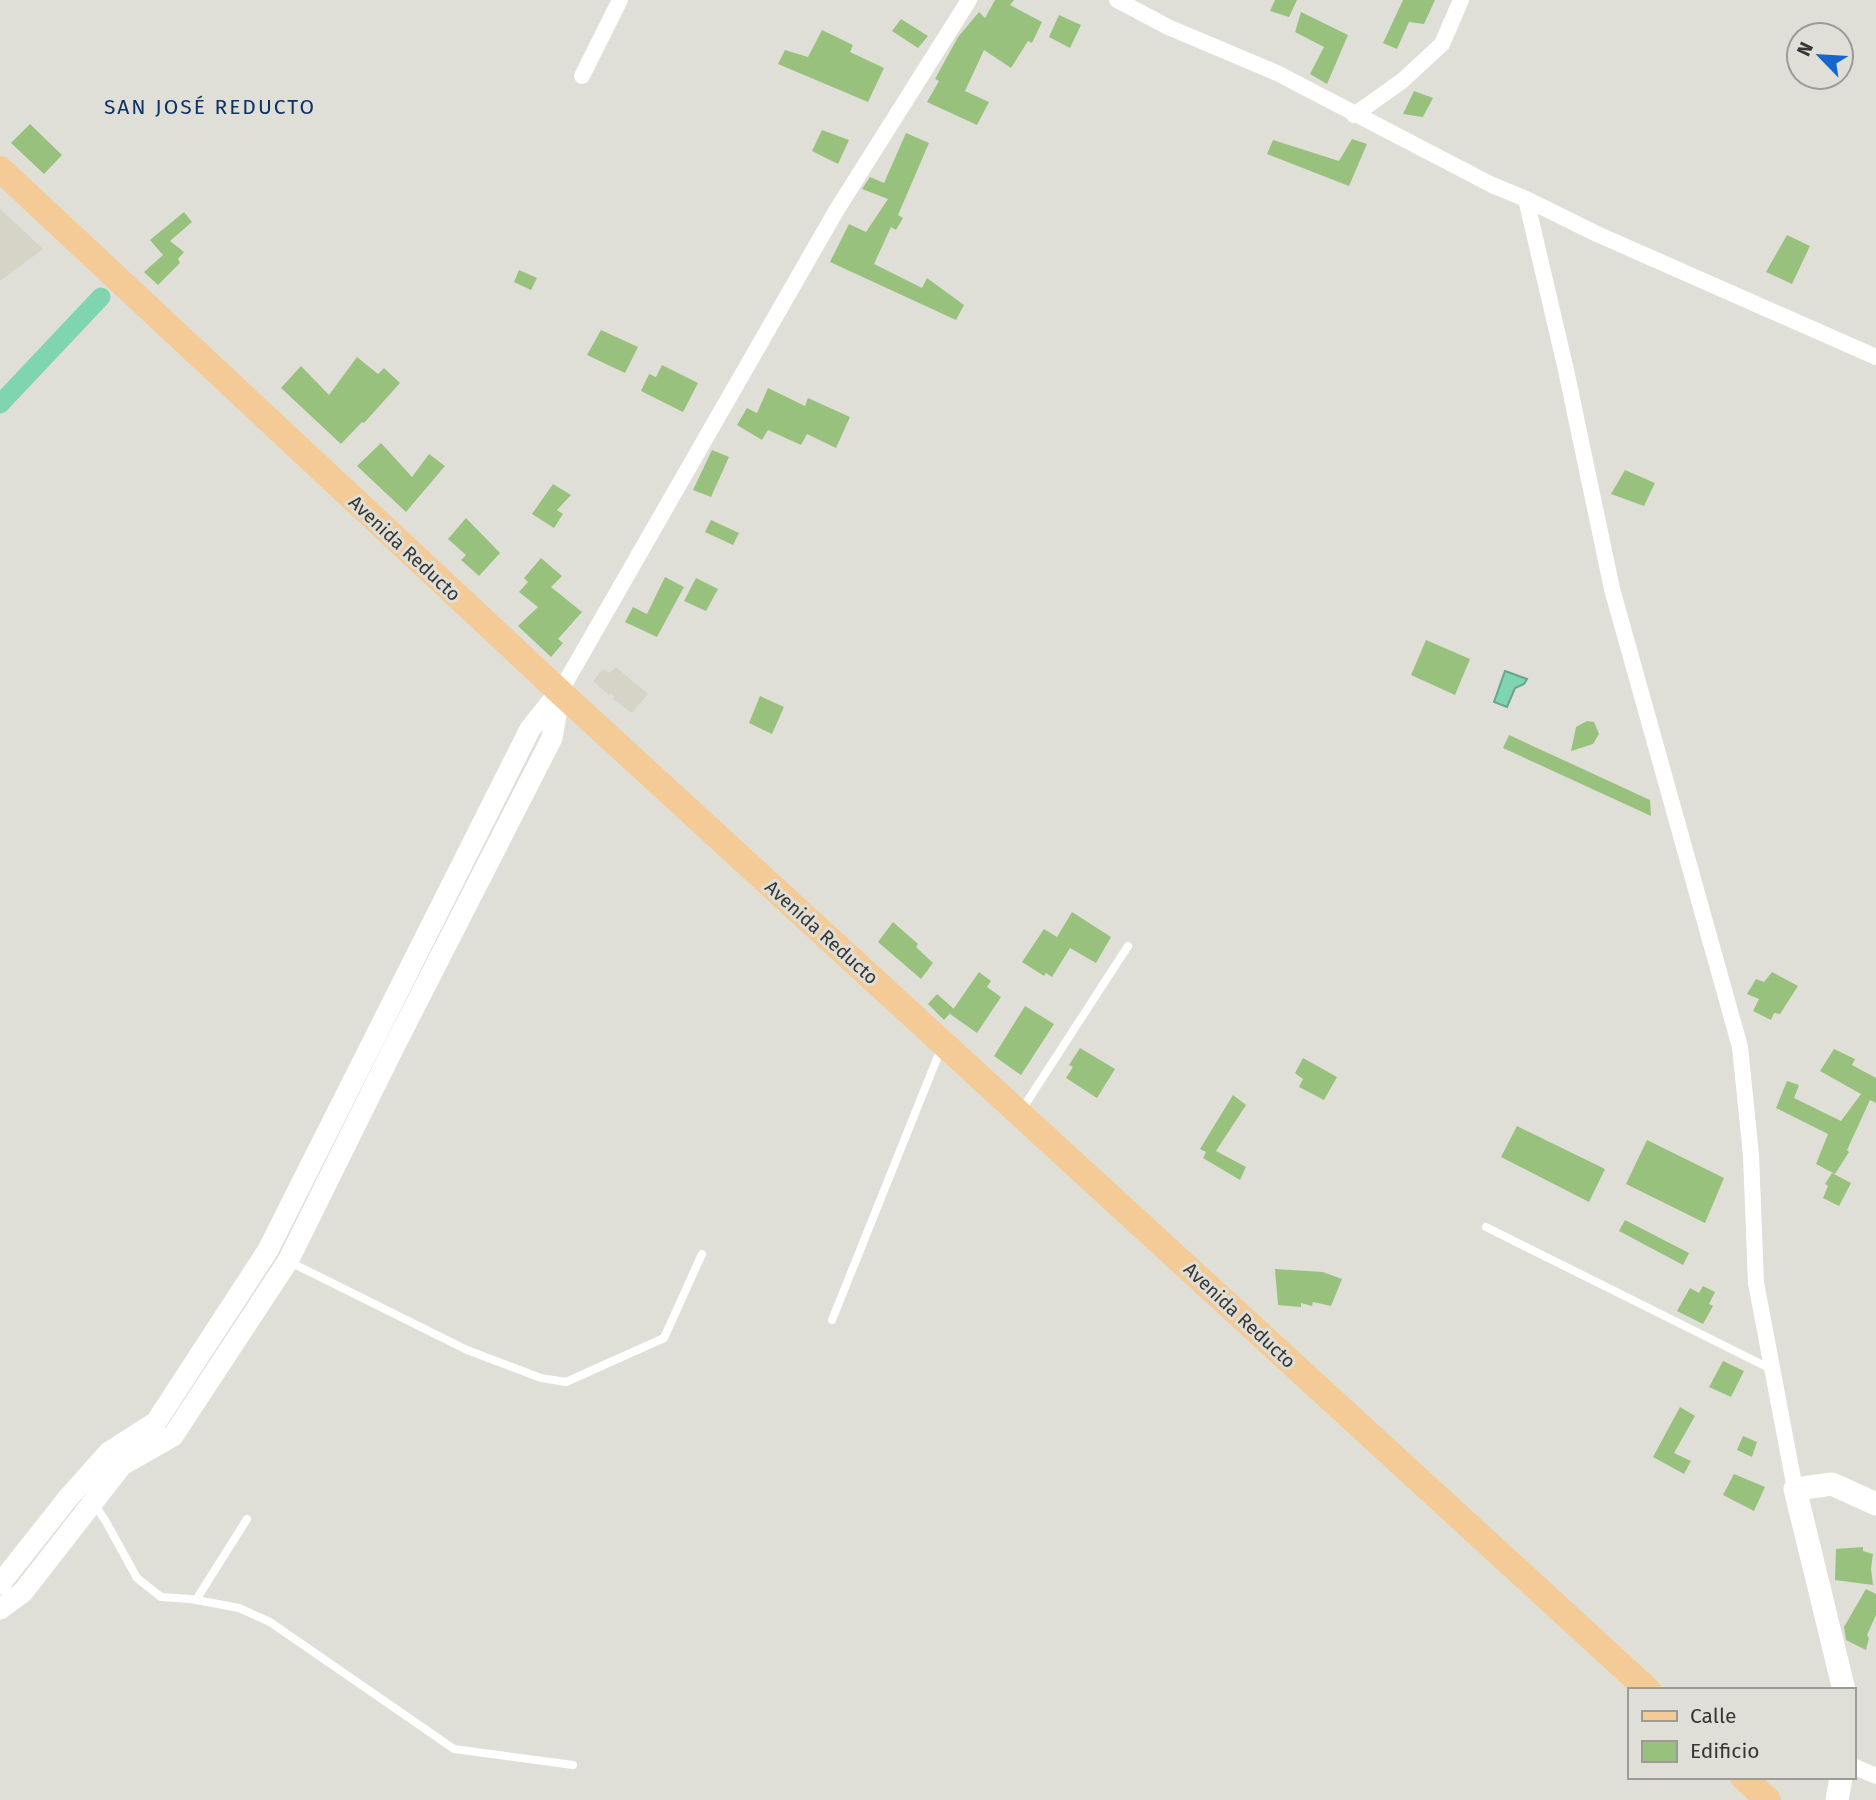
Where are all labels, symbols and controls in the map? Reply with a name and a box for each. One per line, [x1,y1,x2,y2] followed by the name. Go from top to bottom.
[1785,21,1855,91] north arrow
[1792,38,1818,60] text: N
[104,94,316,120] district label: SAN JOSÉ REDUCTO
[344,491,465,606] street label: Avenida Reducto
[760,875,883,989] street label: Avenida Reducto
[1179,1258,1300,1373] street label: Avenida Reducto
[1628,1688,1855,1779] legend
[1690,1703,1736,1729] text: Calle
[1690,1738,1760,1764] text: Edificio

